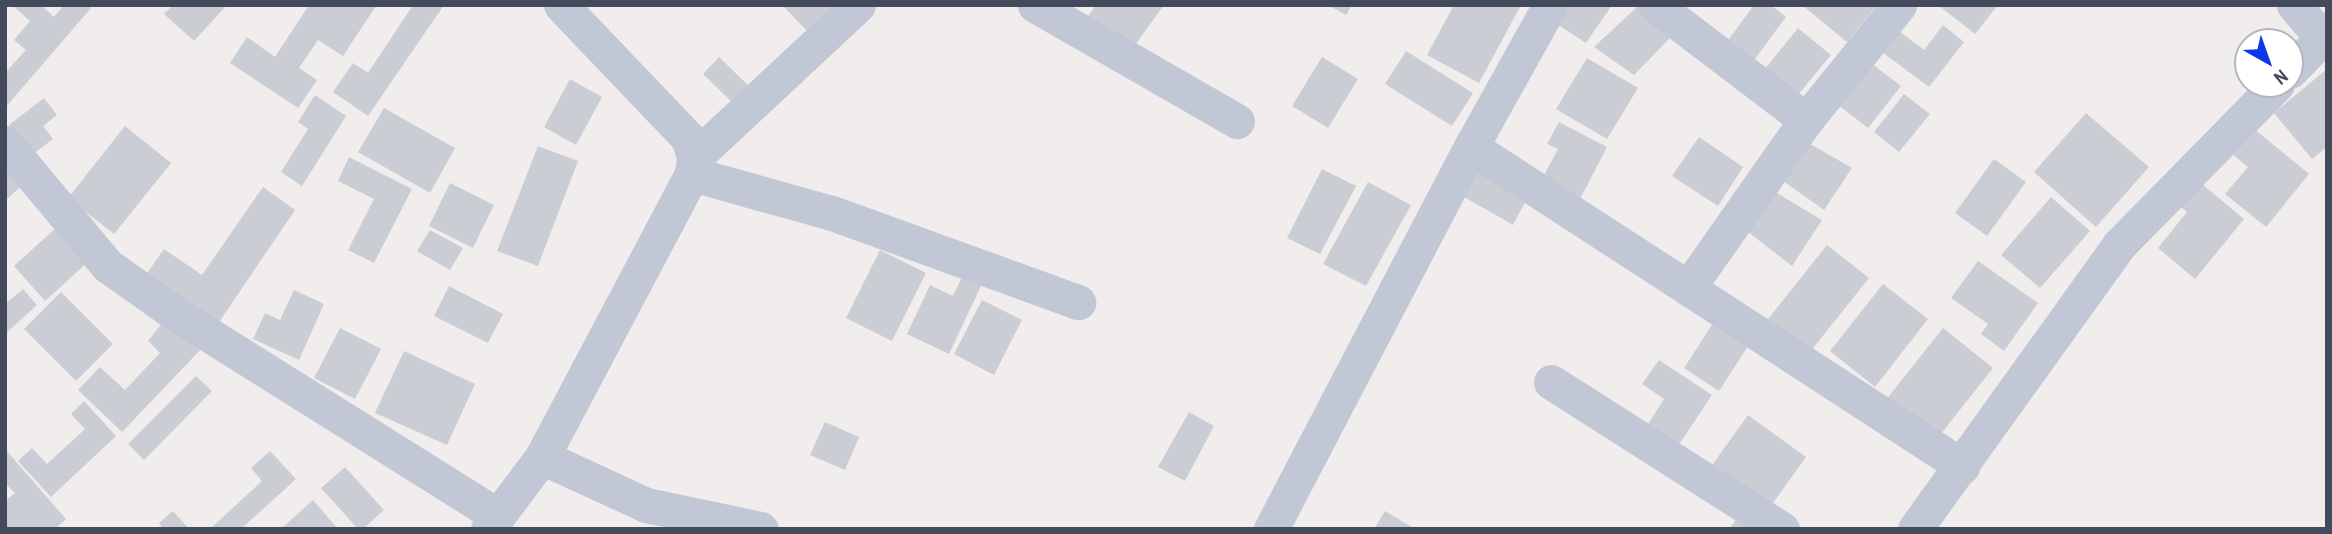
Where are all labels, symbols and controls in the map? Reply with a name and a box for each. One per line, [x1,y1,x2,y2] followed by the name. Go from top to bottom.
[2234,28,2304,98] north arrow
[2269,64,2294,91] text: N

